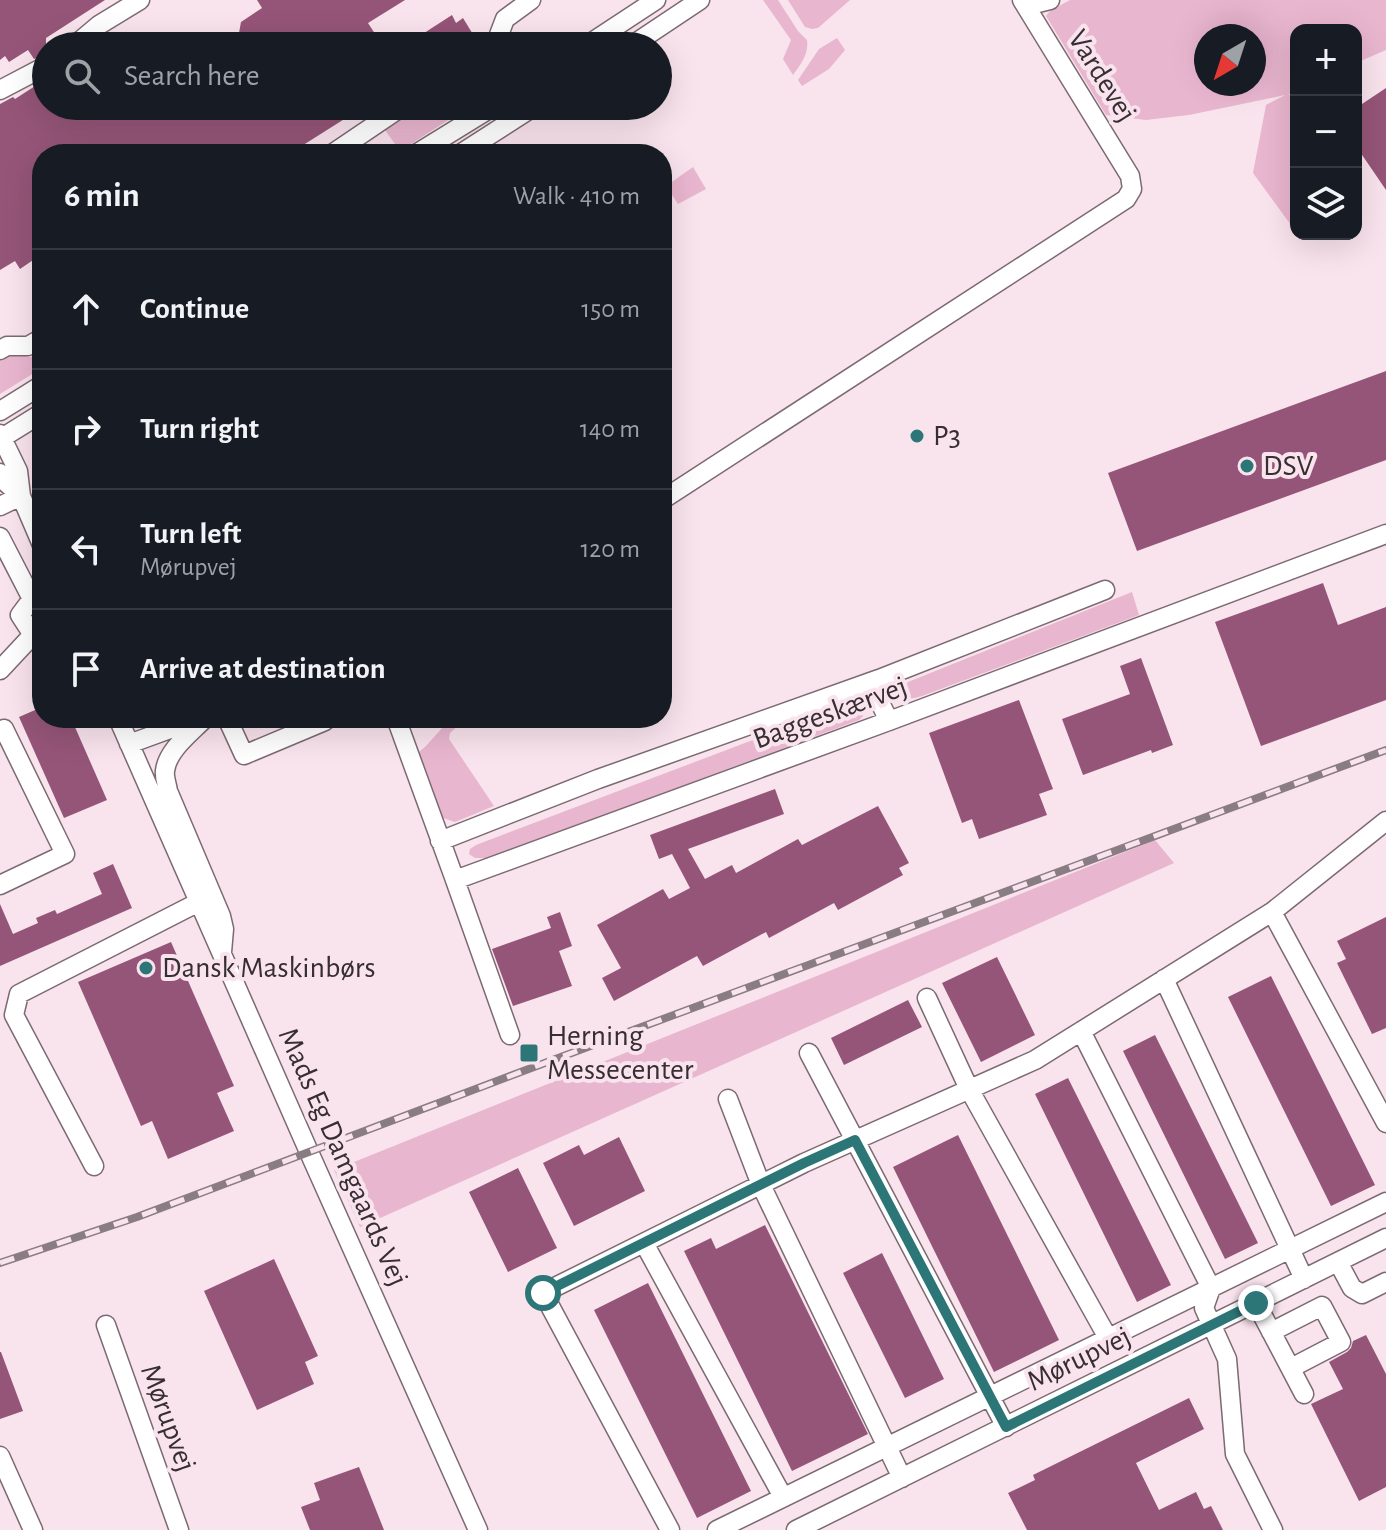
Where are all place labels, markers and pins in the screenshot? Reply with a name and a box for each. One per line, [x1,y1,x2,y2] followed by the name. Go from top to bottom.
[933,421,961,451] place label: P3
[908,427,926,445] marker: P3
[1263,451,1314,481] place label: DSV
[1238,457,1256,475] marker: DSV
[162,953,376,983] place label: Dansk Maskinbørs
[137,959,155,977] marker: Dansk Maskinbørs
[547,1021,694,1085] place label: Herning Messecenter
[518,1042,540,1064] marker: Herning Messecenter

